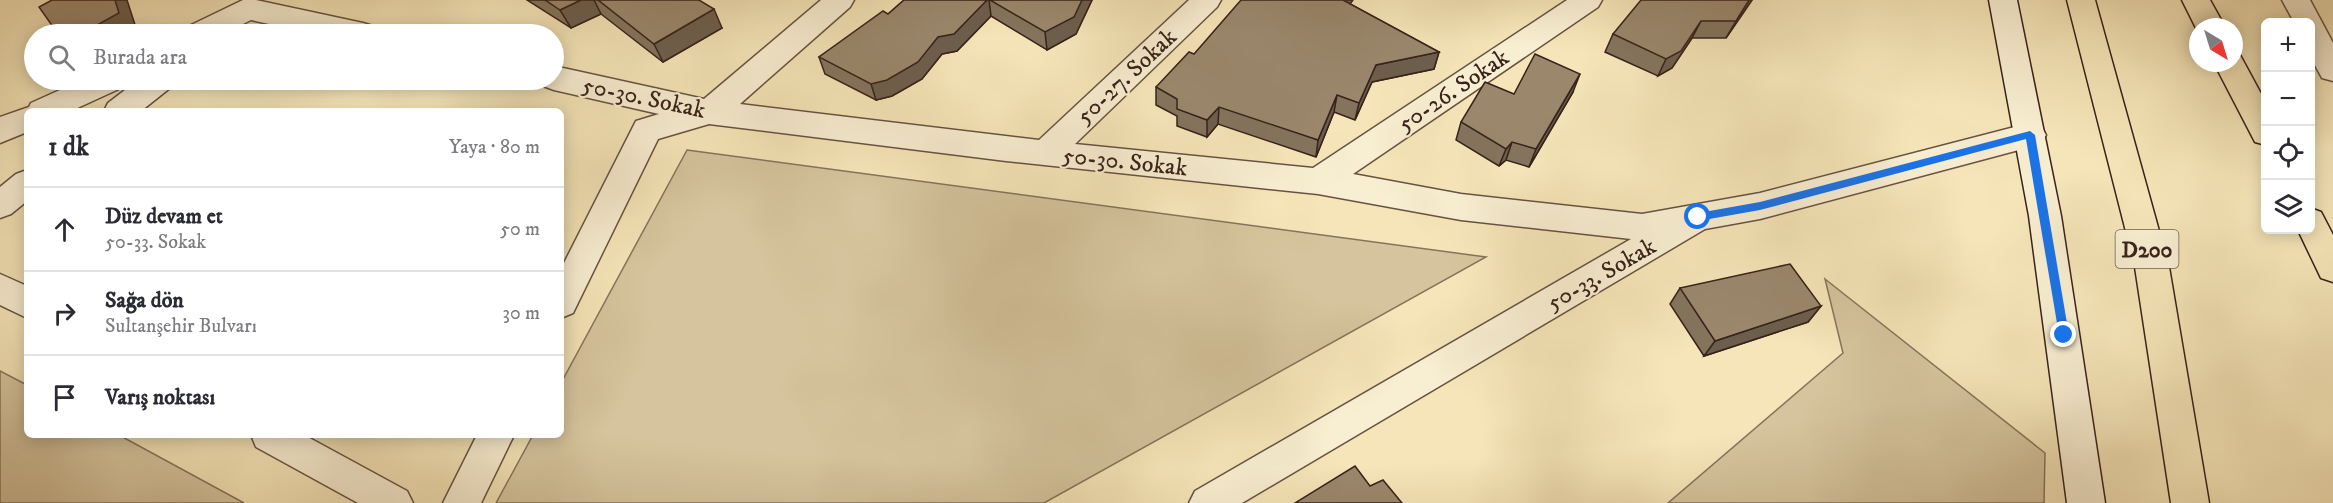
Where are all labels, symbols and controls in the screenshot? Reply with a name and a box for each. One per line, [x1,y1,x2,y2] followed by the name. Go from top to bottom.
[2189,18,2243,72] north arrow
[2261,18,2315,234] map controls
[2261,18,2315,72] button: +
[1070,22,1184,131] street label: 50-27. Sokak
[24,24,564,90] search box
[45,41,78,74] icon: search
[1392,43,1515,139] street label: 50-26. Sokak
[93,44,187,71] text: Burada ara
[579,70,708,126] street label: 50-30. Sokak
[2261,72,2315,126] button: −
[2261,126,2315,180] button: locate
[48,131,89,164] text: 1 dk
[449,135,540,160] text: Yaya · 80 m
[1061,141,1189,183] street label: 50-30. Sokak
[2261,180,2315,234] button: layers
[105,203,223,230] text: Düz devam et
[1684,203,1710,229] route start
[48,213,81,246] icon: ahead
[500,217,540,242] text: 50 m
[105,230,206,255] text: 50-33. Sokak
[2116,230,2178,268] road number: D200
[1541,231,1662,318] street label: 50-33. Sokak
[105,287,184,314] text: Sağa dön
[48,297,81,330] icon: right
[502,301,540,326] text: 30 m
[105,314,257,339] text: Sultanşehir Bulvarı
[2050,321,2076,347] route end
[48,381,81,414] icon: arrive
[105,384,215,411] text: Varış noktası

